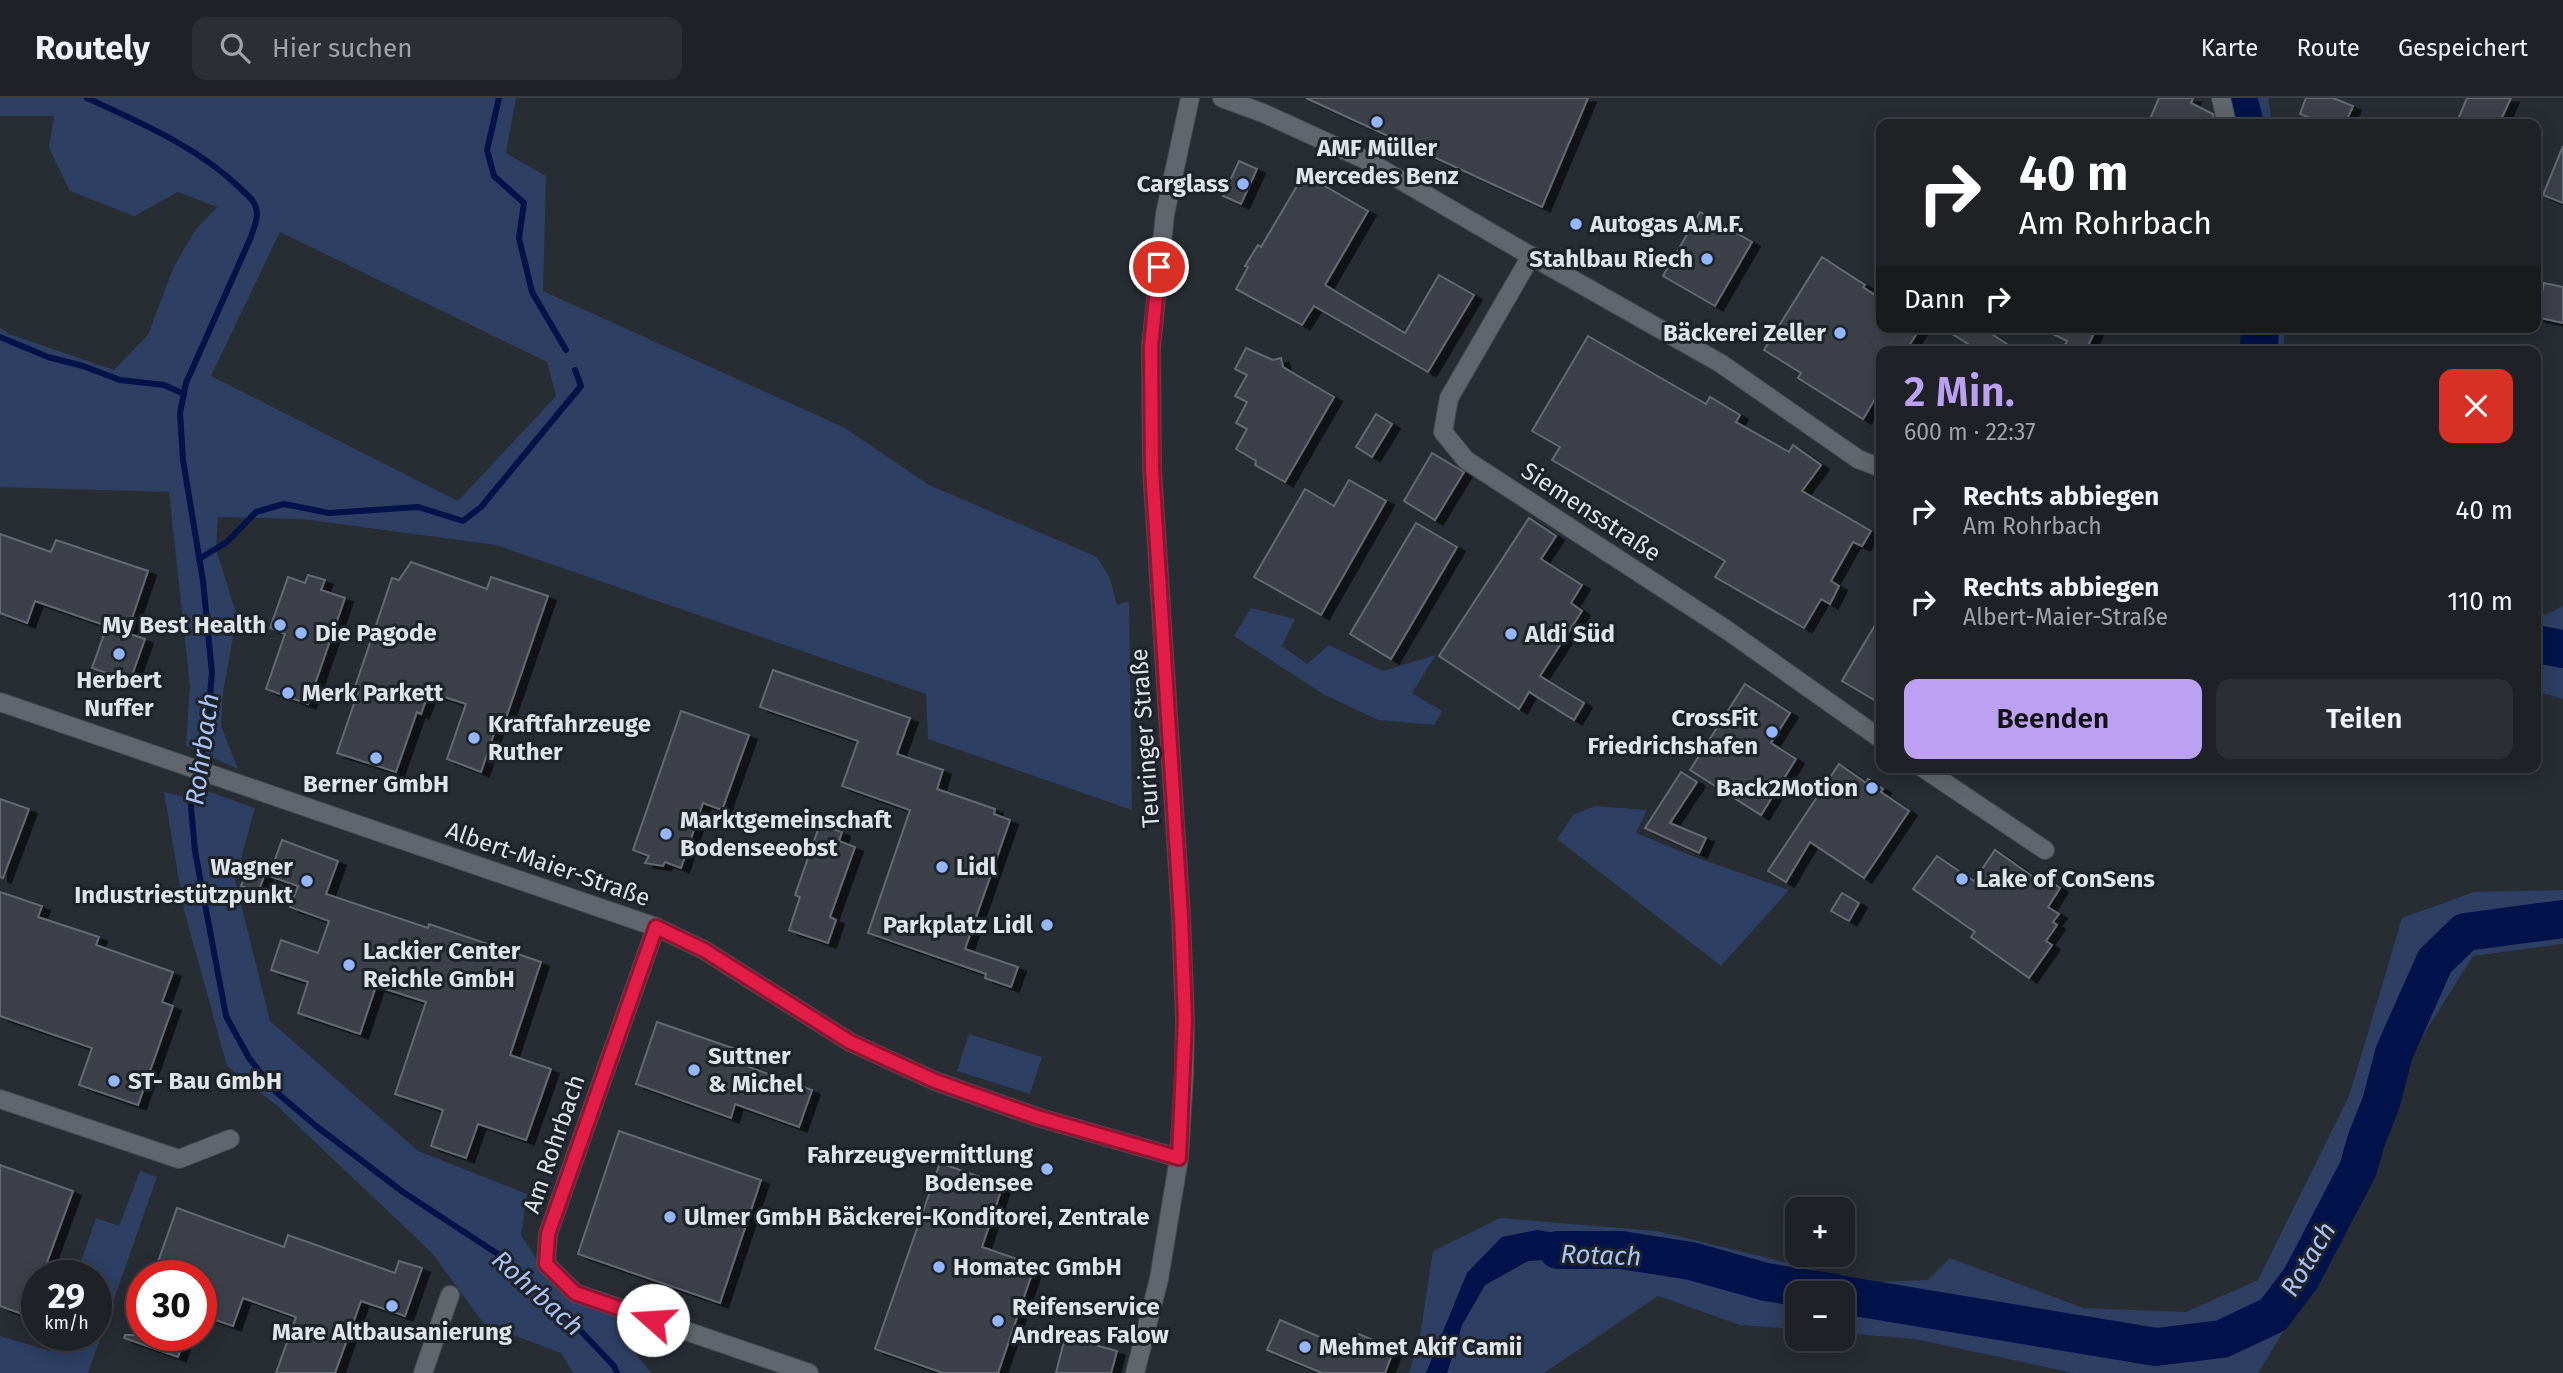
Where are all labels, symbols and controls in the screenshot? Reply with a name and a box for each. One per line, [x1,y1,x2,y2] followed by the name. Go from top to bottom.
[192,17,682,80] search box
[35,28,150,68] text: Routely
[216,29,254,67] icon: search
[272,33,412,64] text: Hier suchen
[2201,34,2258,62] text: Karte
[2296,34,2360,62] text: Route
[2398,34,2528,62] text: Gespeichert
[1369,114,1385,130] marker: AMF Müller Mercedes Benz
[1295,134,1459,190] place label: AMF Müller Mercedes Benz
[2019,144,2128,203] text: 40 m
[1904,147,1995,238] icon: right
[1137,170,1229,198] place label: Carglass
[1235,176,1251,192] marker: Carglass
[2019,204,2212,242] text: Am Rohrbach
[1589,210,1744,238] place label: Autogas A.M.F.
[1568,216,1584,232] marker: Autogas A.M.F.
[1129,237,1189,297] pin
[1529,245,1693,273] place label: Stahlbau Riech
[1140,248,1178,286] icon: arrive
[1699,251,1715,267] marker: Stahlbau Riech
[1979,280,2017,318] icon: right
[1904,284,1965,315] text: Dann
[1663,319,1826,347] place label: Bäckerei Zeller
[1832,325,1848,341] marker: Bäckerei Zeller
[1904,367,2015,417] text: 2 Min.
[2439,369,2513,443] button: close
[1904,418,2036,446] text: 600 m · 22:37
[1516,457,1666,567] street label: Siemensstraße
[1963,481,2159,512] text: Rechts abbiegen
[1904,492,1942,530] icon: right
[2455,495,2513,526] text: 40 m
[1963,512,2102,540] text: Am Rohrbach
[1963,572,2159,603] text: Rechts abbiegen
[1904,583,1942,621] icon: right
[2447,586,2513,617] text: 110 m
[1963,603,2168,631] text: Albert-Maier-Straße
[102,611,266,639] place label: My Best Health
[272,617,288,633] marker: My Best Health
[315,619,437,647] place label: Die Pagode
[1524,620,1615,648] place label: Aldi Süd
[293,625,309,641] marker: Die Pagode
[1503,626,1519,642] marker: Aldi Süd
[111,646,127,662] marker: Herbert Nuffer
[1125,647,1165,829] street label: Teuringer Straße
[76,666,162,722] place label: Herbert Nuffer
[302,679,444,707] place label: Merk Parkett
[1904,679,2202,759] button: Beenden
[2216,679,2513,759] button: Teilen
[280,685,296,701] marker: Merk Parkett
[179,691,226,807] water label: Rohrbach
[1587,704,1759,760] place label: CrossFit Friedrichshafen
[488,710,651,766] place label: Kraftfahrzeuge Ruther
[1764,724,1780,740] marker: CrossFit Friedrichshafen
[466,730,482,746] marker: Kraftfahrzeuge Ruther
[368,750,384,766] marker: Berner GmbH
[303,770,449,798] place label: Berner GmbH
[1716,774,1858,802] place label: Back2Motion
[1864,780,1880,796] marker: Back2Motion
[680,806,893,862] place label: Marktgemeinschaft Bodenseeobst
[442,816,654,912] street label: Albert-Maier-Straße
[658,826,674,842] marker: Marktgemeinschaft Bodenseeobst
[74,853,294,909] place label: Wagner Industriestützpunkt
[956,853,997,881] place label: Lidl
[934,859,950,875] marker: Lidl
[1976,865,2155,893] place label: Lake of ConSens
[1954,871,1970,887] marker: Lake of ConSens
[299,873,315,889] marker: Wagner Industriestützpunkt
[883,911,1034,939] place label: Parkplatz Lidl
[1039,917,1055,933] marker: Parkplatz Lidl
[363,937,521,993] place label: Lackier Center Reichle GmbH
[341,957,357,973] marker: Lackier Center Reichle GmbH
[708,1042,804,1098] place label: Suttner & Michel
[686,1062,702,1078] marker: Suttner & Michel
[128,1067,282,1095] place label: ST- Bau GmbH
[517,1071,591,1217] street label: Am Rohrbach
[106,1073,122,1089] marker: ST- Bau GmbH
[807,1141,1034,1197] place label: Fahrzeugvermittlung Bodensee
[1039,1161,1055,1177] marker: Fahrzeugvermittlung Bodensee
[1785,1197,1855,1351] map controls
[1785,1197,1855,1267] button: +
[684,1203,1150,1231] place label: Ulmer GmbH Bäckerei-Konditorei, Zentrale
[662,1209,678,1225] marker: Ulmer GmbH Bäckerei-Konditorei, Zentrale
[2274,1217,2343,1302] water label: Rotach
[1560,1239,1642,1272] water label: Rotach
[486,1244,590,1343] water label: Rohrbach
[953,1253,1122,1281] place label: Homatec GmbH
[931,1259,947,1275] marker: Homatec GmbH
[126,1260,217,1351] speed limit sign: 30
[48,1275,85,1317] text: 29
[1785,1281,1855,1351] button: −
[616,1283,690,1357] position arrow
[1011,1293,1169,1349] place label: Reifenservice Andreas Falow
[384,1298,400,1314] marker: Mare Altbausanierung
[44,1312,89,1334] text: km/h
[990,1313,1006,1329] marker: Reifenservice Andreas Falow
[272,1318,513,1346] place label: Mare Altbausanierung
[1319,1333,1522,1361] place label: Mehmet Akif Camii
[1297,1339,1313,1355] marker: Mehmet Akif Camii

